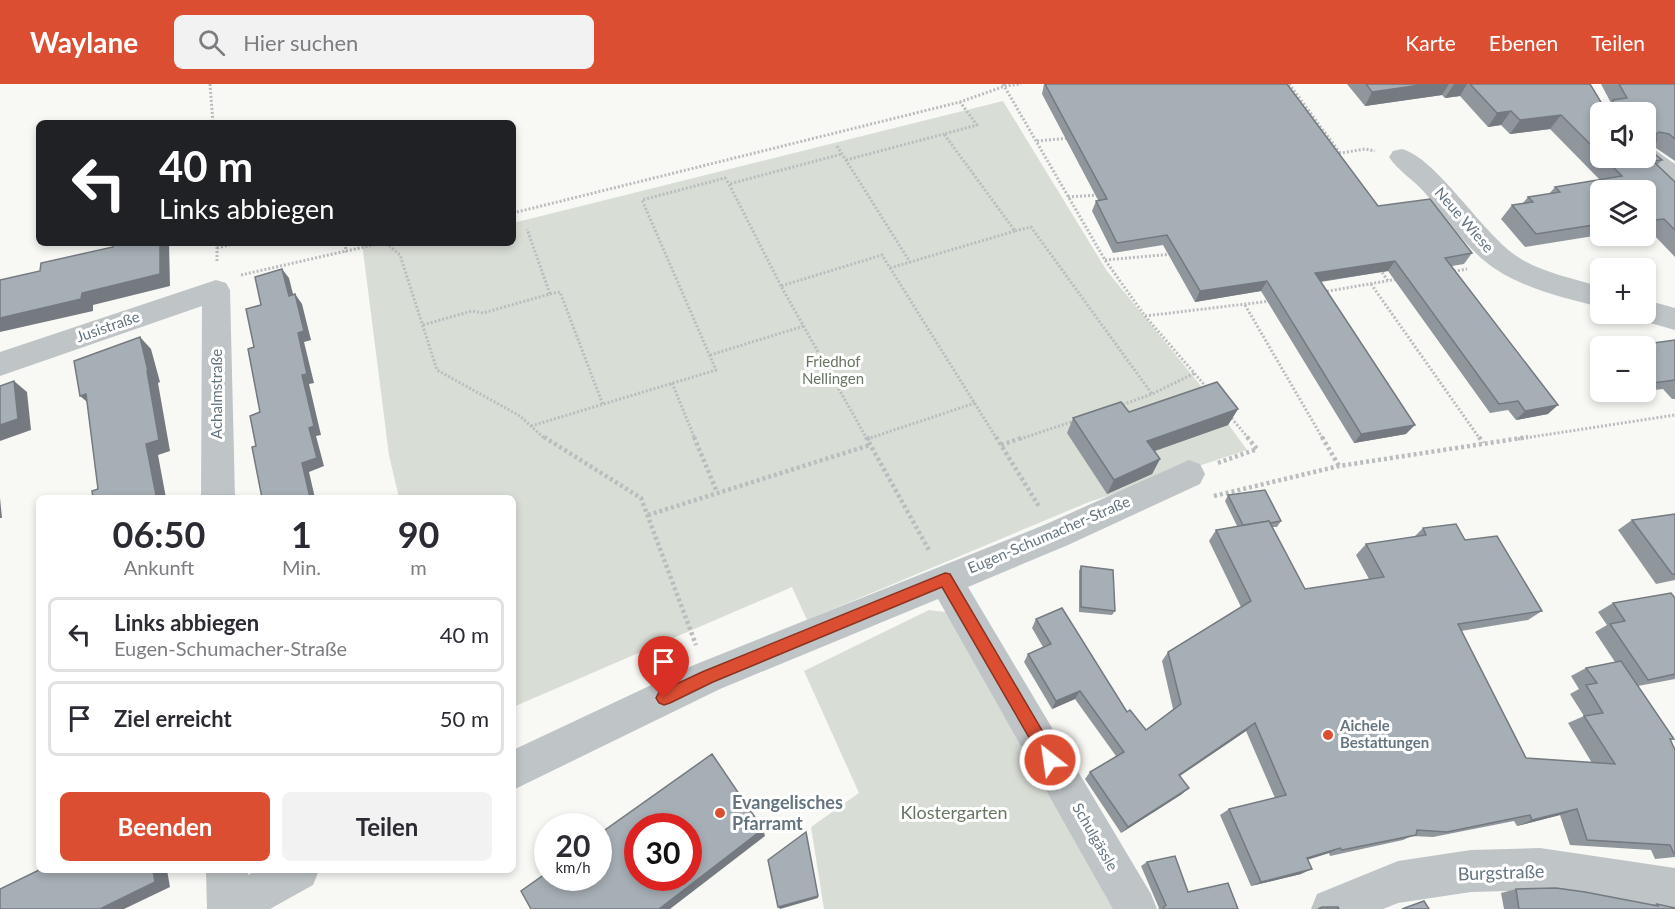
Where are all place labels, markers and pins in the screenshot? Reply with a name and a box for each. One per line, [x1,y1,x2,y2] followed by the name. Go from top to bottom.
[638,636,689,698] pin
[1339,716,1429,751] place label: Aichele Bestattungen
[1321,728,1335,742] marker: Aichele Bestattungen
[732,791,843,834] place label: Evangelisches Pfarramt
[713,806,727,820] marker: Evangelisches Pfarramt

